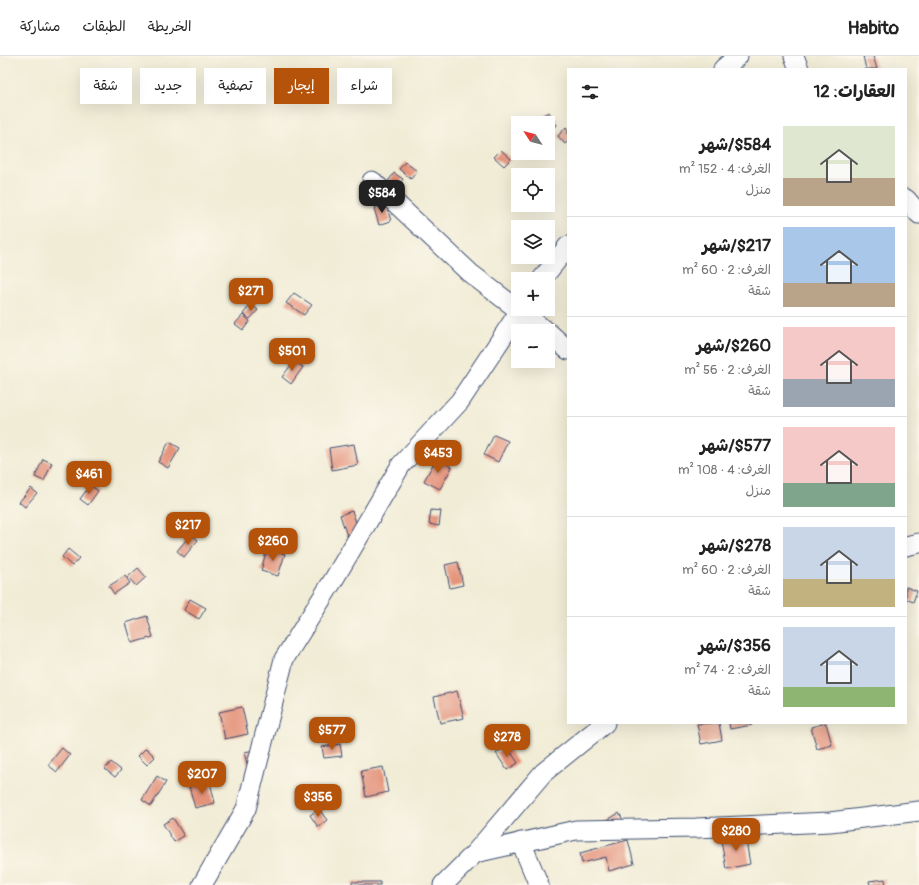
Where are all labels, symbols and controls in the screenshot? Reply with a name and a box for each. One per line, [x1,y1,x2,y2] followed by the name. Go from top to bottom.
[848,16,899,40] text: Habito
[20,18,60,35] text: مشاركة
[82,18,126,35] text: الطبقات
[148,18,191,35] text: الخريطة
[80,68,132,104] chip: شقة
[140,68,196,104] chip: جديد
[204,68,266,104] chip: تصفية
[274,68,329,104] chip: إيجار
[337,68,392,104] chip: شراء
[579,81,601,103] icon: filters
[814,81,895,102] text: العقارات: 12
[511,116,555,160] north arrow
[511,116,555,368] map controls
[700,134,771,155] text: $584/شهر
[815,142,863,190] icon: home
[679,161,771,177] text: الغرف: 4 · 152 m²
[511,168,555,212] button: locate
[358,180,406,214] pin: $584
[745,182,771,198] text: منزل
[368,185,396,201] text: $584
[511,220,555,264] button: layers
[702,235,771,256] text: $217/شهر
[815,243,863,291] icon: home
[682,262,771,278] text: الغرف: 2 · 60 m²
[511,272,555,316] button: +
[227,278,275,312] pin: $271
[238,283,264,299] text: $271
[748,283,771,299] text: شقة
[511,324,555,368] button: −
[696,335,771,356] text: $260/شهر
[268,338,316,372] pin: $501
[278,343,306,359] text: $501
[815,343,863,391] icon: home
[684,362,771,378] text: الغرف: 2 · 56 m²
[748,383,771,399] text: شقة
[700,435,771,456] text: $577/شهر
[414,440,462,474] pin: $453
[815,443,863,491] icon: home
[424,445,452,461] text: $453
[65,461,113,495] pin: $461
[678,462,771,478] text: الغرف: 4 · 108 m²
[75,466,103,482] text: $461
[745,483,771,499] text: منزل
[164,512,212,546] pin: $217
[175,517,201,533] text: $217
[249,528,297,562] pin: $260
[258,533,288,549] text: $260
[700,535,771,556] text: $278/شهر
[815,543,863,591] icon: home
[682,562,771,578] text: الغرف: 2 · 60 m²
[748,583,771,599] text: شقة
[699,635,771,656] text: $356/شهر
[815,643,863,691] icon: home
[684,662,771,678] text: الغرف: 2 · 74 m²
[748,683,771,699] text: شقة
[308,717,356,751] pin: $577
[318,722,346,738] text: $577
[483,724,531,758] pin: $278
[493,729,521,745] text: $278
[178,761,226,795] pin: $207
[187,766,217,782] text: $207
[294,784,342,818] pin: $356
[304,789,332,805] text: $356
[712,818,760,852] pin: $280
[721,823,751,839] text: $280

